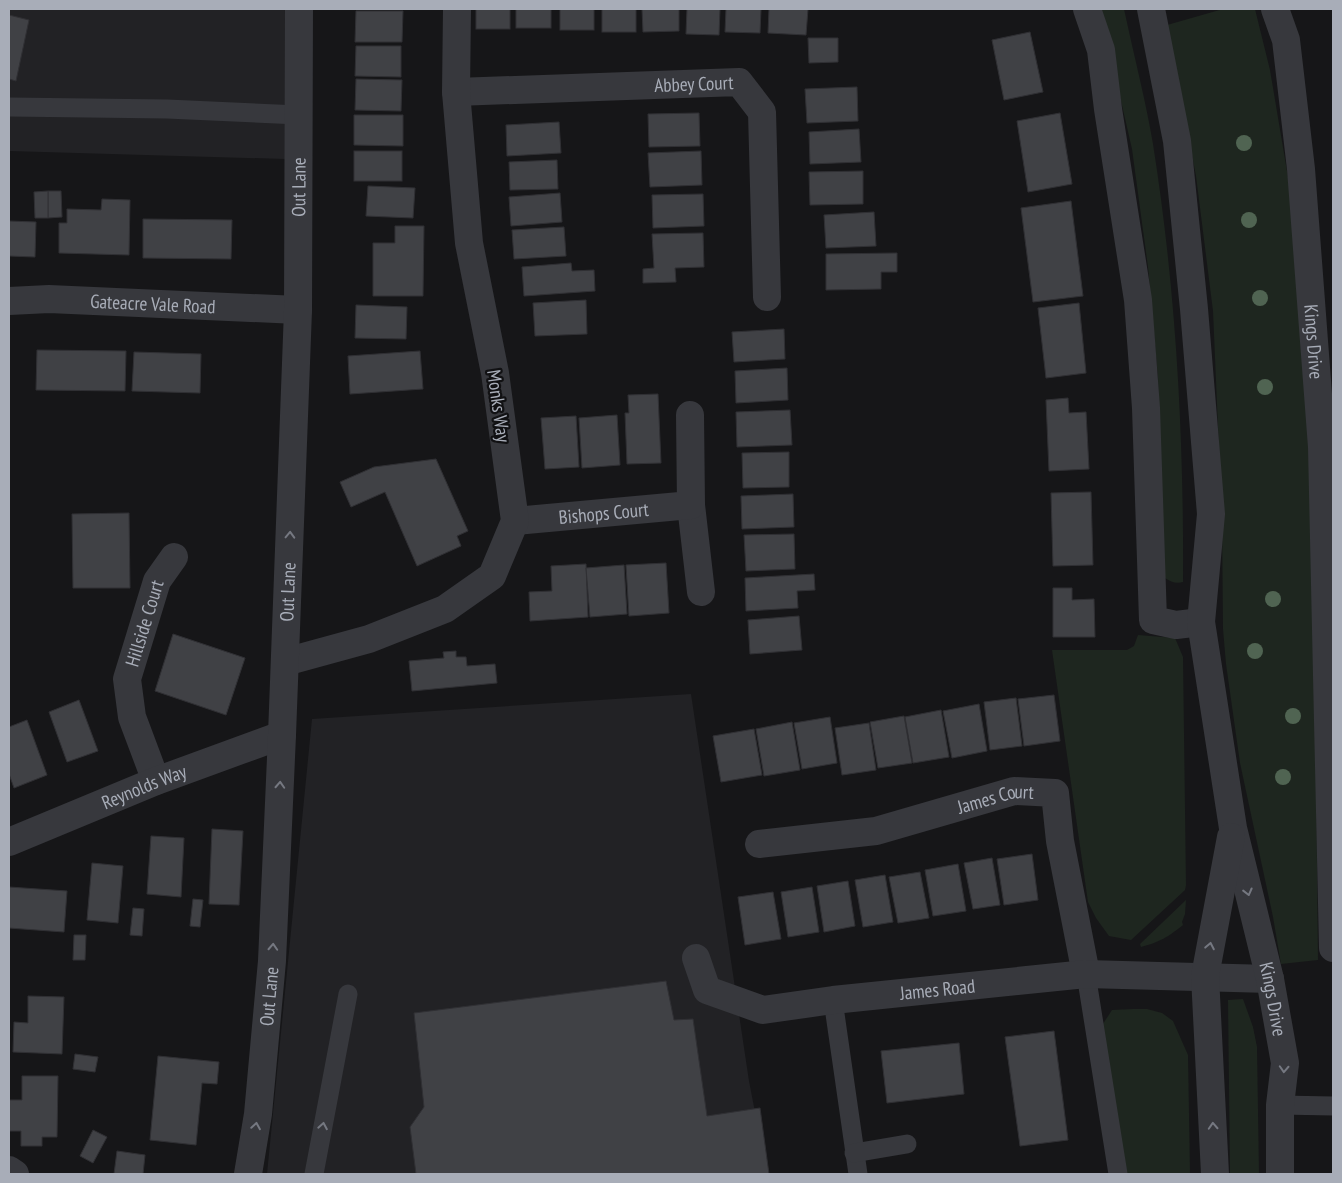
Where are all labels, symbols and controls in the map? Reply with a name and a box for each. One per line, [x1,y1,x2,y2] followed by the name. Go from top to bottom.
[654,70,735,97] street label: Abbey Court
[286,157,311,217] street label: Out Lane
[90,289,216,318] street label: Gateacre Vale Road
[1299,303,1329,380] street label: Kings Drive
[482,368,516,445] street label: Monks Way
[558,497,650,529] street label: Bishops Court
[285,531,295,538] one-way arrow
[274,562,301,622] street label: Out Lane
[120,576,169,669] street label: Hillside Court
[98,759,191,814] street label: Reynolds Way
[953,779,1035,819] street label: James Court
[275,780,286,788] one-way arrow
[1243,888,1253,896] one-way arrow
[1205,942,1215,951] one-way arrow
[267,943,278,951] one-way arrow
[1254,960,1292,1038] street label: Kings Drive
[254,966,283,1027] street label: Out Lane
[898,973,976,1005] street label: James Road
[1278,1065,1289,1073] one-way arrow
[1207,1121,1218,1129] one-way arrow
[250,1122,261,1130] one-way arrow
[318,1122,328,1131] one-way arrow

